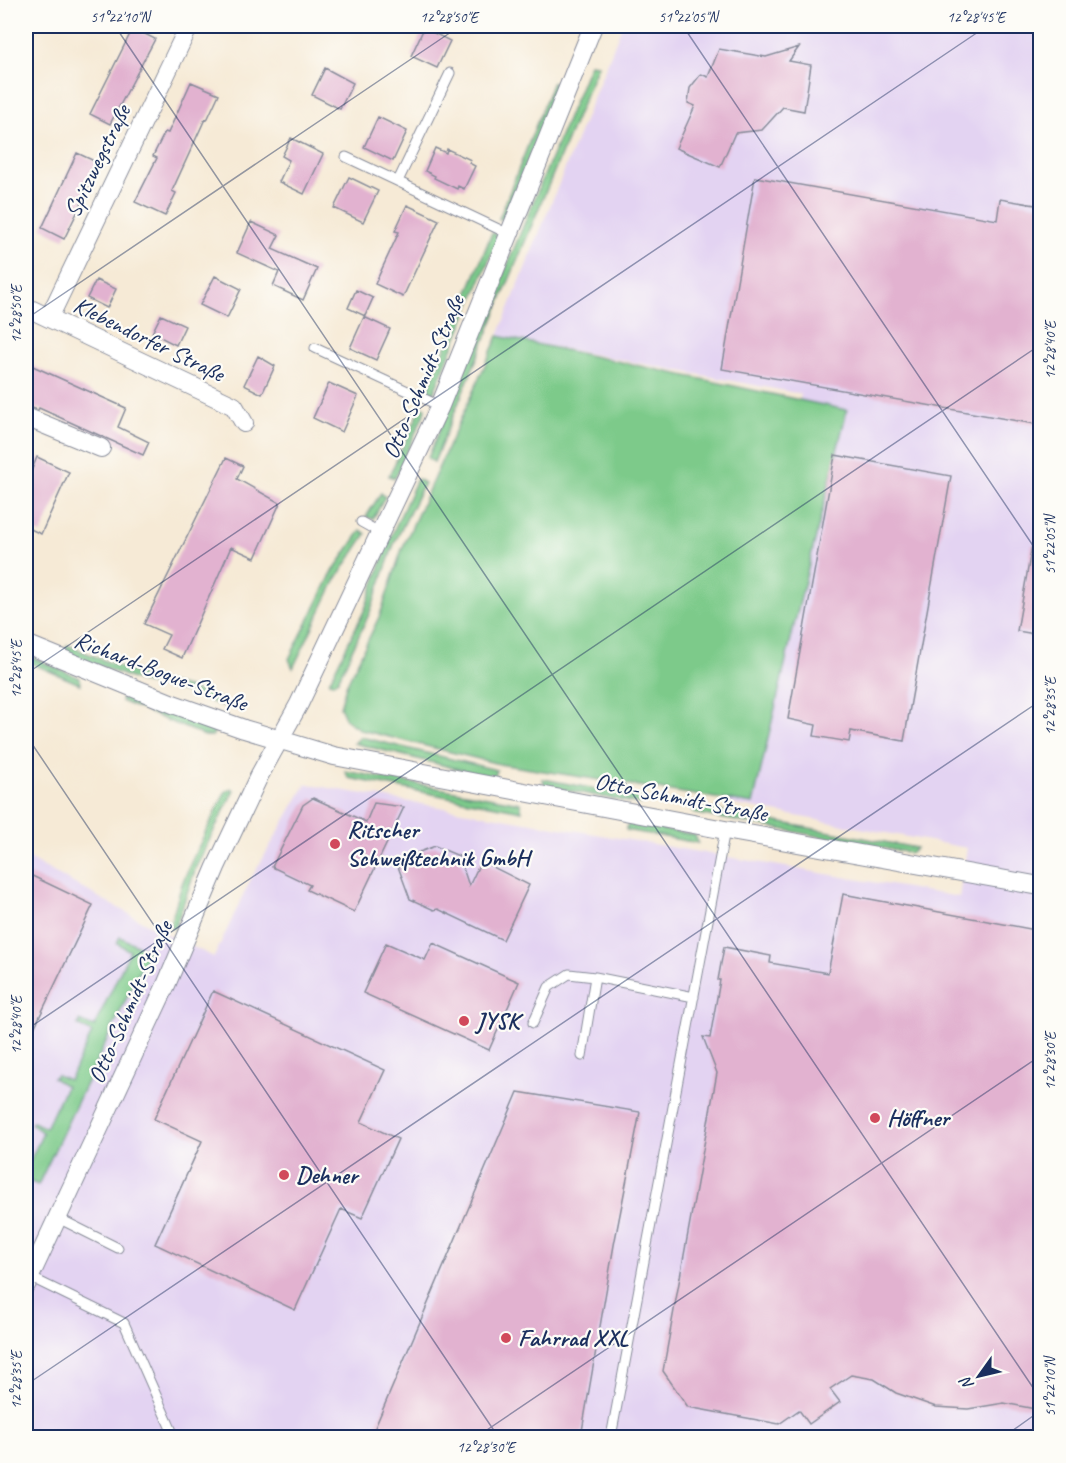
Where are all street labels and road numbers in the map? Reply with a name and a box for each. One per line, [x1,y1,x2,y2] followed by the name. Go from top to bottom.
[57,98,138,222] street label: Spitzwegstraße
[375,289,472,463] street label: Otto-Schmidt-Straße
[69,290,231,389] street label: Klebendorfer Straße
[70,624,254,719] street label: Richard-Bogue-Straße
[592,766,772,829] street label: Otto-Schmidt-Straße
[81,914,180,1088] street label: Otto-Schmidt-Straße

